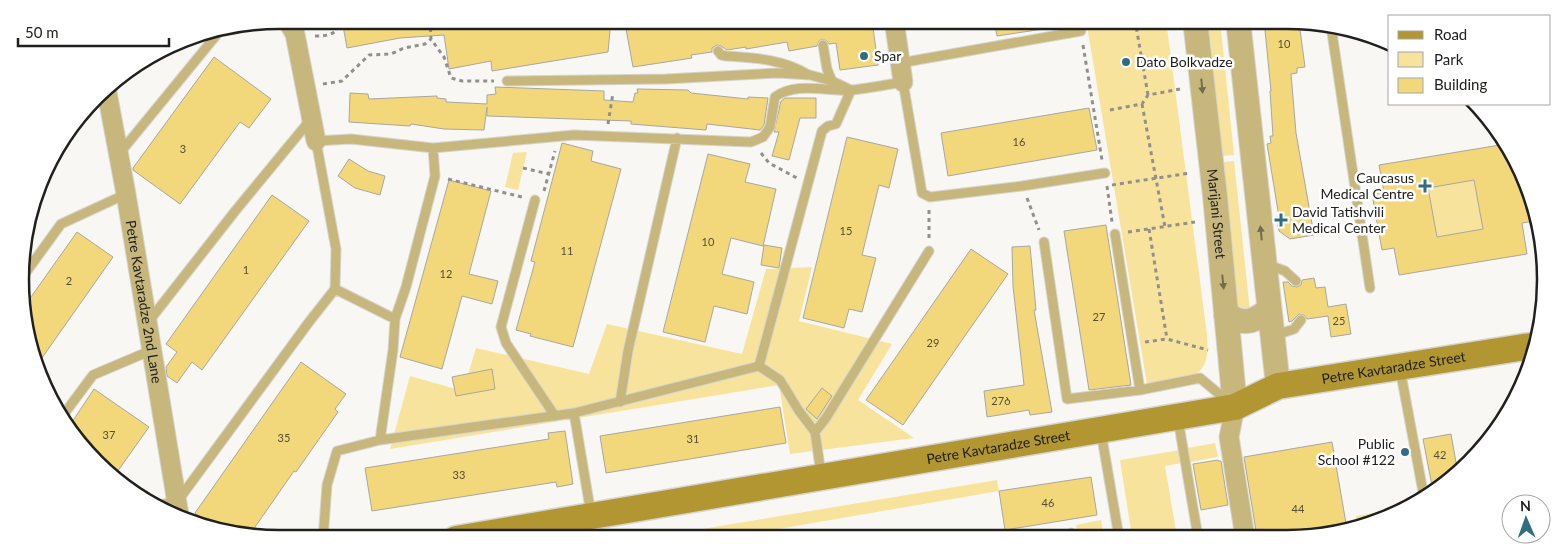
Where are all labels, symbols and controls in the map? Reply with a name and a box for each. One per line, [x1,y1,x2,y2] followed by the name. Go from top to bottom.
[18,15,169,47] scale bar
[1388,15,1551,105] legend
[25,23,59,41] text: 50 m
[1434,25,1467,43] text: Road
[1278,37,1291,50] house number: 10
[874,47,901,64] place label: Spar
[858,50,870,62] marker: Spar
[1434,50,1464,68] text: Park
[1136,53,1233,70] place label: Dato Bolkvadze
[1120,56,1132,68] marker: Dato Bolkvadze
[1434,75,1487,93] text: Building
[1198,78,1206,94] one-way arrow
[1013,135,1025,148] house number: 16
[180,142,186,155] house number: 3
[1204,168,1230,259] street label: Marijani Street
[1321,169,1414,202] place label: Caucasus Medical Centre
[1418,179,1432,193] marker: Caucasus Medical Centre
[1292,203,1386,236] place label: David Tatishvili Medical Center
[1274,213,1288,227] marker: David Tatishvili Medical Center
[122,219,166,385] street label: Petre Kavtaradze 2nd Lane
[840,224,852,237] house number: 15
[1257,225,1265,241] one-way arrow
[702,235,715,248] house number: 10
[561,244,573,257] house number: 11
[243,263,249,276] house number: 1
[440,267,452,280] house number: 12
[66,274,72,287] house number: 2
[1219,275,1227,291] one-way arrow
[1093,310,1105,323] house number: 27
[1333,314,1345,327] house number: 25
[927,336,939,349] house number: 29
[1320,347,1467,387] street label: Petre Kavtaradze Street
[991,394,1011,407] house number: 27ბ
[925,426,1071,467] street label: Petre Kavtaradze Street
[103,428,115,441] house number: 37
[278,431,290,444] house number: 35
[687,432,699,445] house number: 31
[1318,435,1395,468] place label: Public School #122
[1399,446,1411,458] marker: Public School #122
[1434,448,1446,461] house number: 42
[453,468,465,481] house number: 33
[1501,494,1551,544] north arrow
[1042,496,1054,509] house number: 46
[1520,497,1531,514] text: N
[1292,502,1305,515] house number: 44

